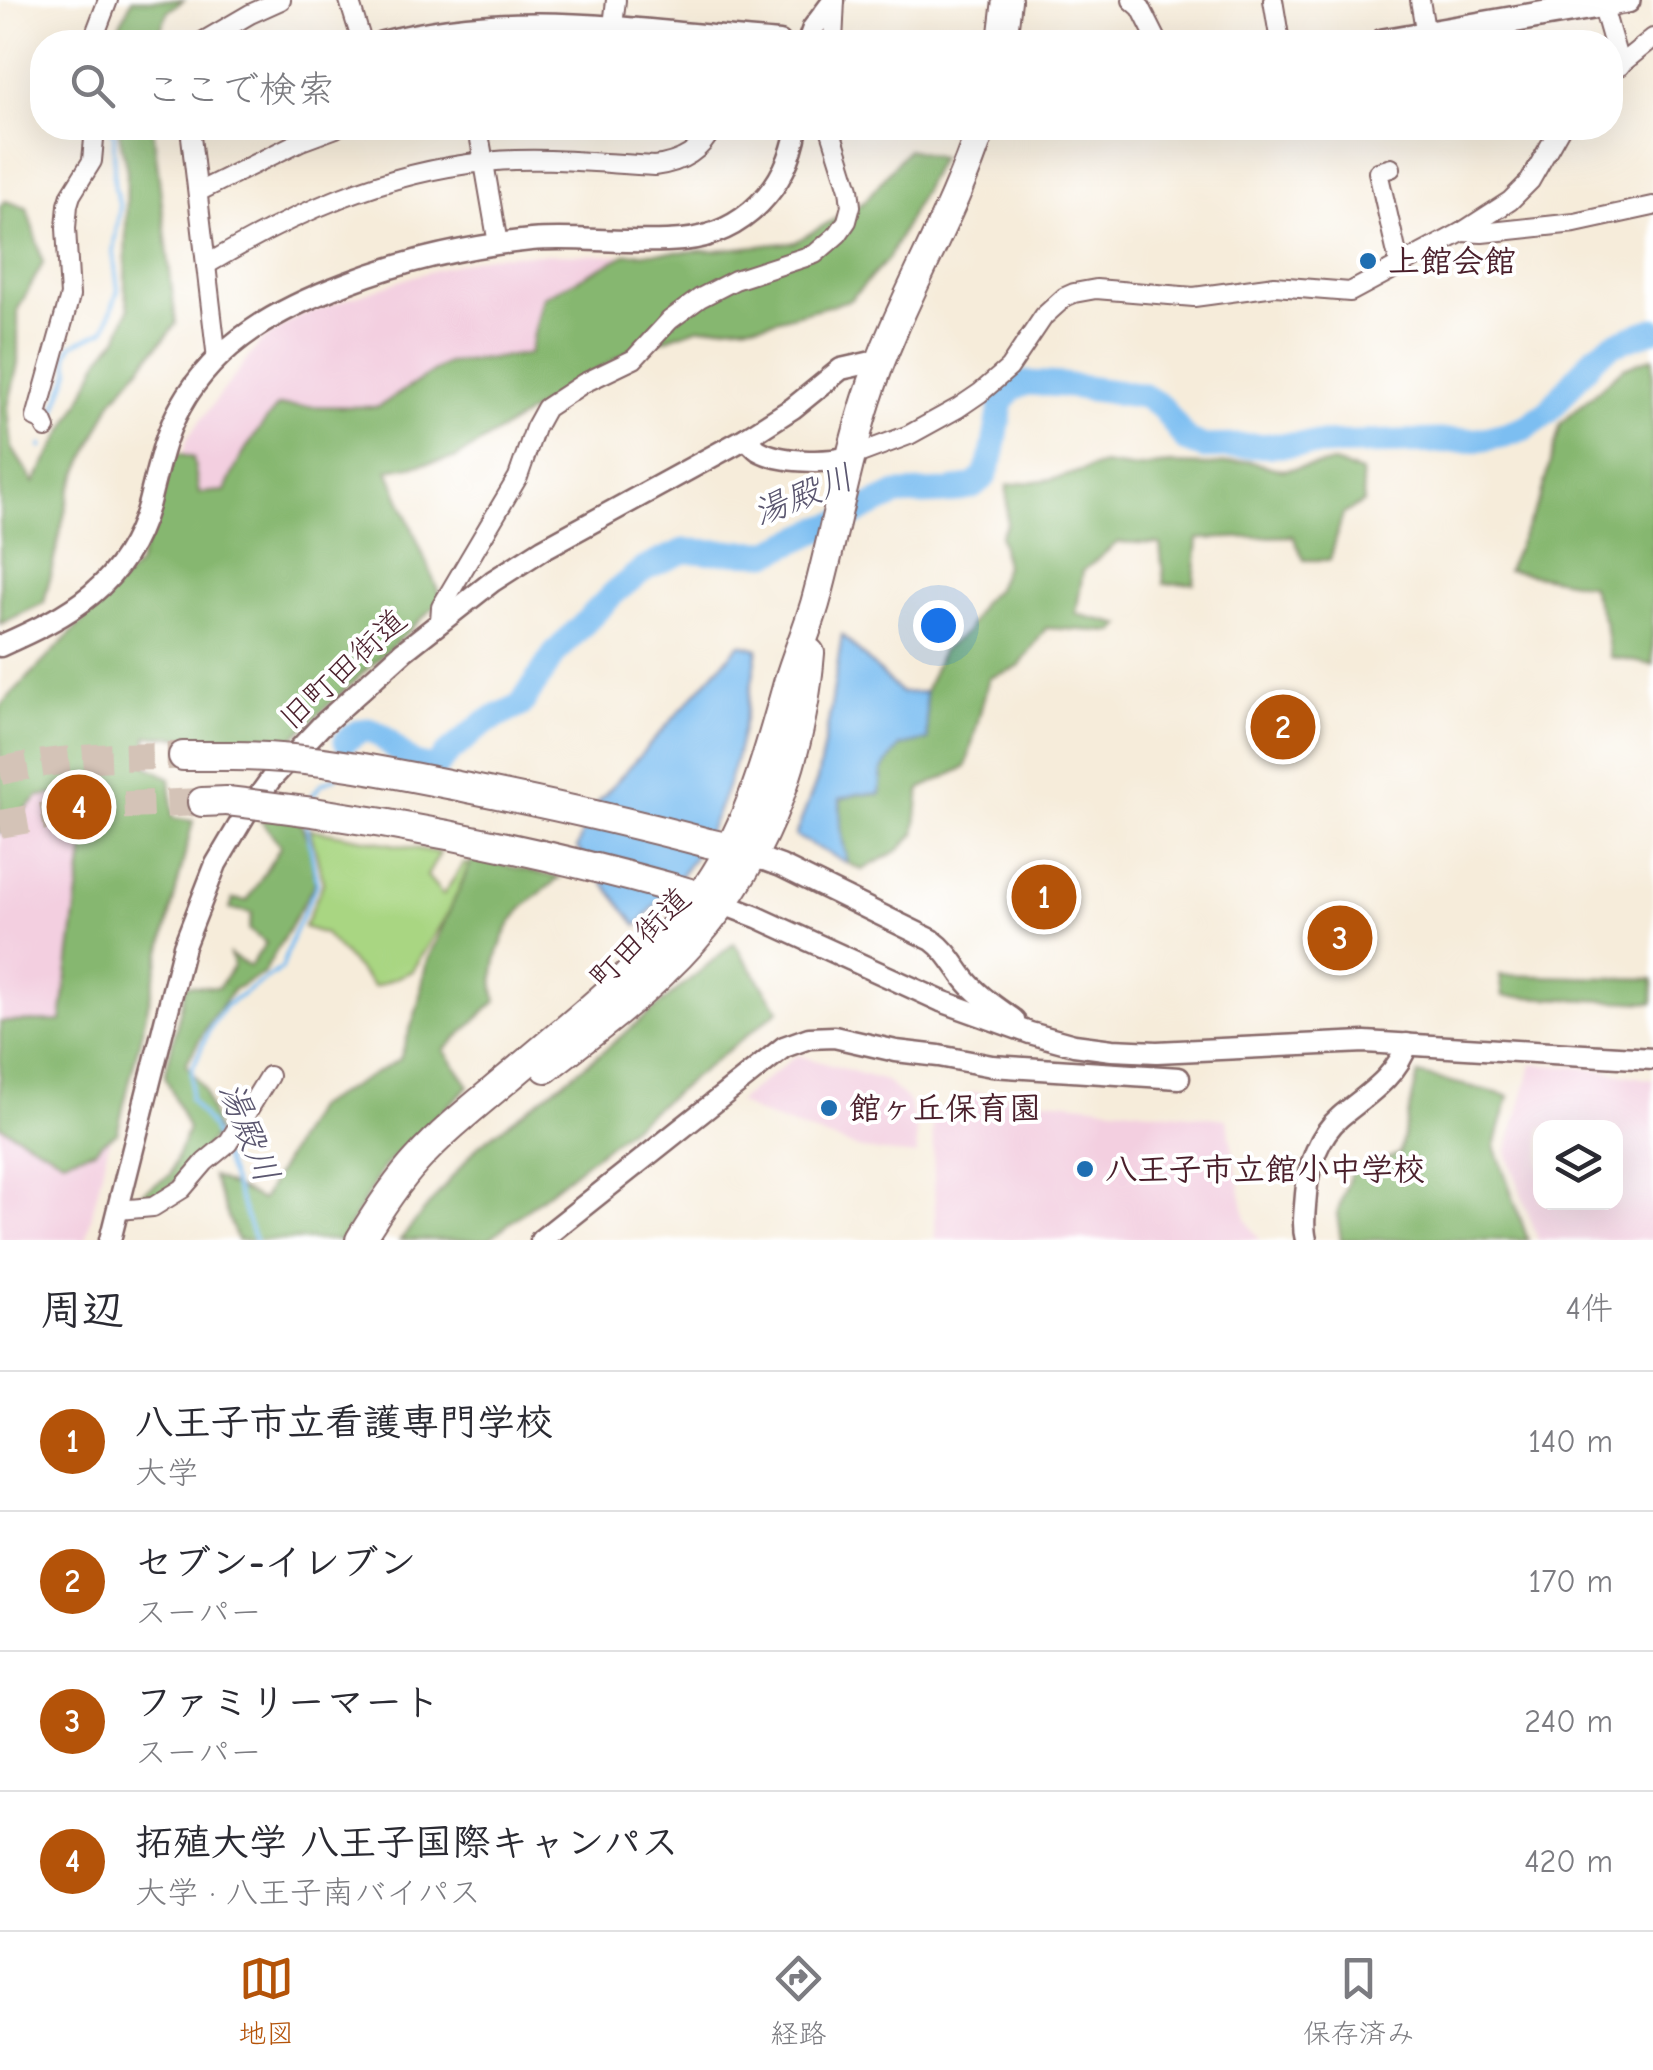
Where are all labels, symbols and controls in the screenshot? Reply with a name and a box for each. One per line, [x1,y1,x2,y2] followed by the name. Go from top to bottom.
[30,30,1623,140] search box
[65,58,120,113] icon: search
[145,68,335,112] text: ここで検索
[1388,243,1516,280] place label: 上館会館
[1357,250,1379,272] marker: 上館会館
[747,456,859,534] water label: 湯殿川
[913,600,964,651] your location
[272,601,414,737] street label: 旧町田街道
[1250,690,1316,764] pin: 2
[46,770,112,844] pin: 4
[1012,860,1076,934] pin: 1
[582,880,698,996] street label: 町田街道
[1308,900,1372,976] pin: 3
[210,1076,288,1188] water label: 湯殿川
[849,1090,1041,1127] place label: 館ヶ丘保育園
[818,1097,840,1119] marker: 館ヶ丘保育園
[1533,1120,1623,1210] map controls
[1533,1120,1623,1210] button: layers
[1105,1151,1425,1188] place label: 八王子市立館小中学校
[1074,1158,1096,1180] marker: 八王子市立館小中学校
[40,1286,124,1335] text: 周辺
[1566,1290,1613,1327] text: 4件
[135,1401,553,1445] text: 八王子市立看護専門学校
[66,1423,79,1460] text: 1
[1528,1423,1613,1460] text: 140 m
[135,1454,199,1491] text: 大学
[135,1541,417,1585] text: セブン-イレブン
[65,1563,80,1600] text: 2
[1529,1563,1613,1600] text: 170 m
[135,1594,262,1631] text: スーパー
[135,1681,441,1725] text: ファミリーマート
[65,1703,80,1740] text: 3
[1524,1703,1613,1740] text: 240 m
[135,1734,262,1771] text: スーパー
[135,1821,679,1865] text: 拓殖大学 八王子国際キャンパス
[65,1843,80,1880] text: 4
[1524,1843,1613,1880] text: 420 m
[135,1874,481,1911] text: 大学 · 八王子南バイパス
[238,1951,294,2051] tab: 地図
[770,1951,827,2051] tab: 経路
[1303,1951,1415,2051] tab: 保存済み

